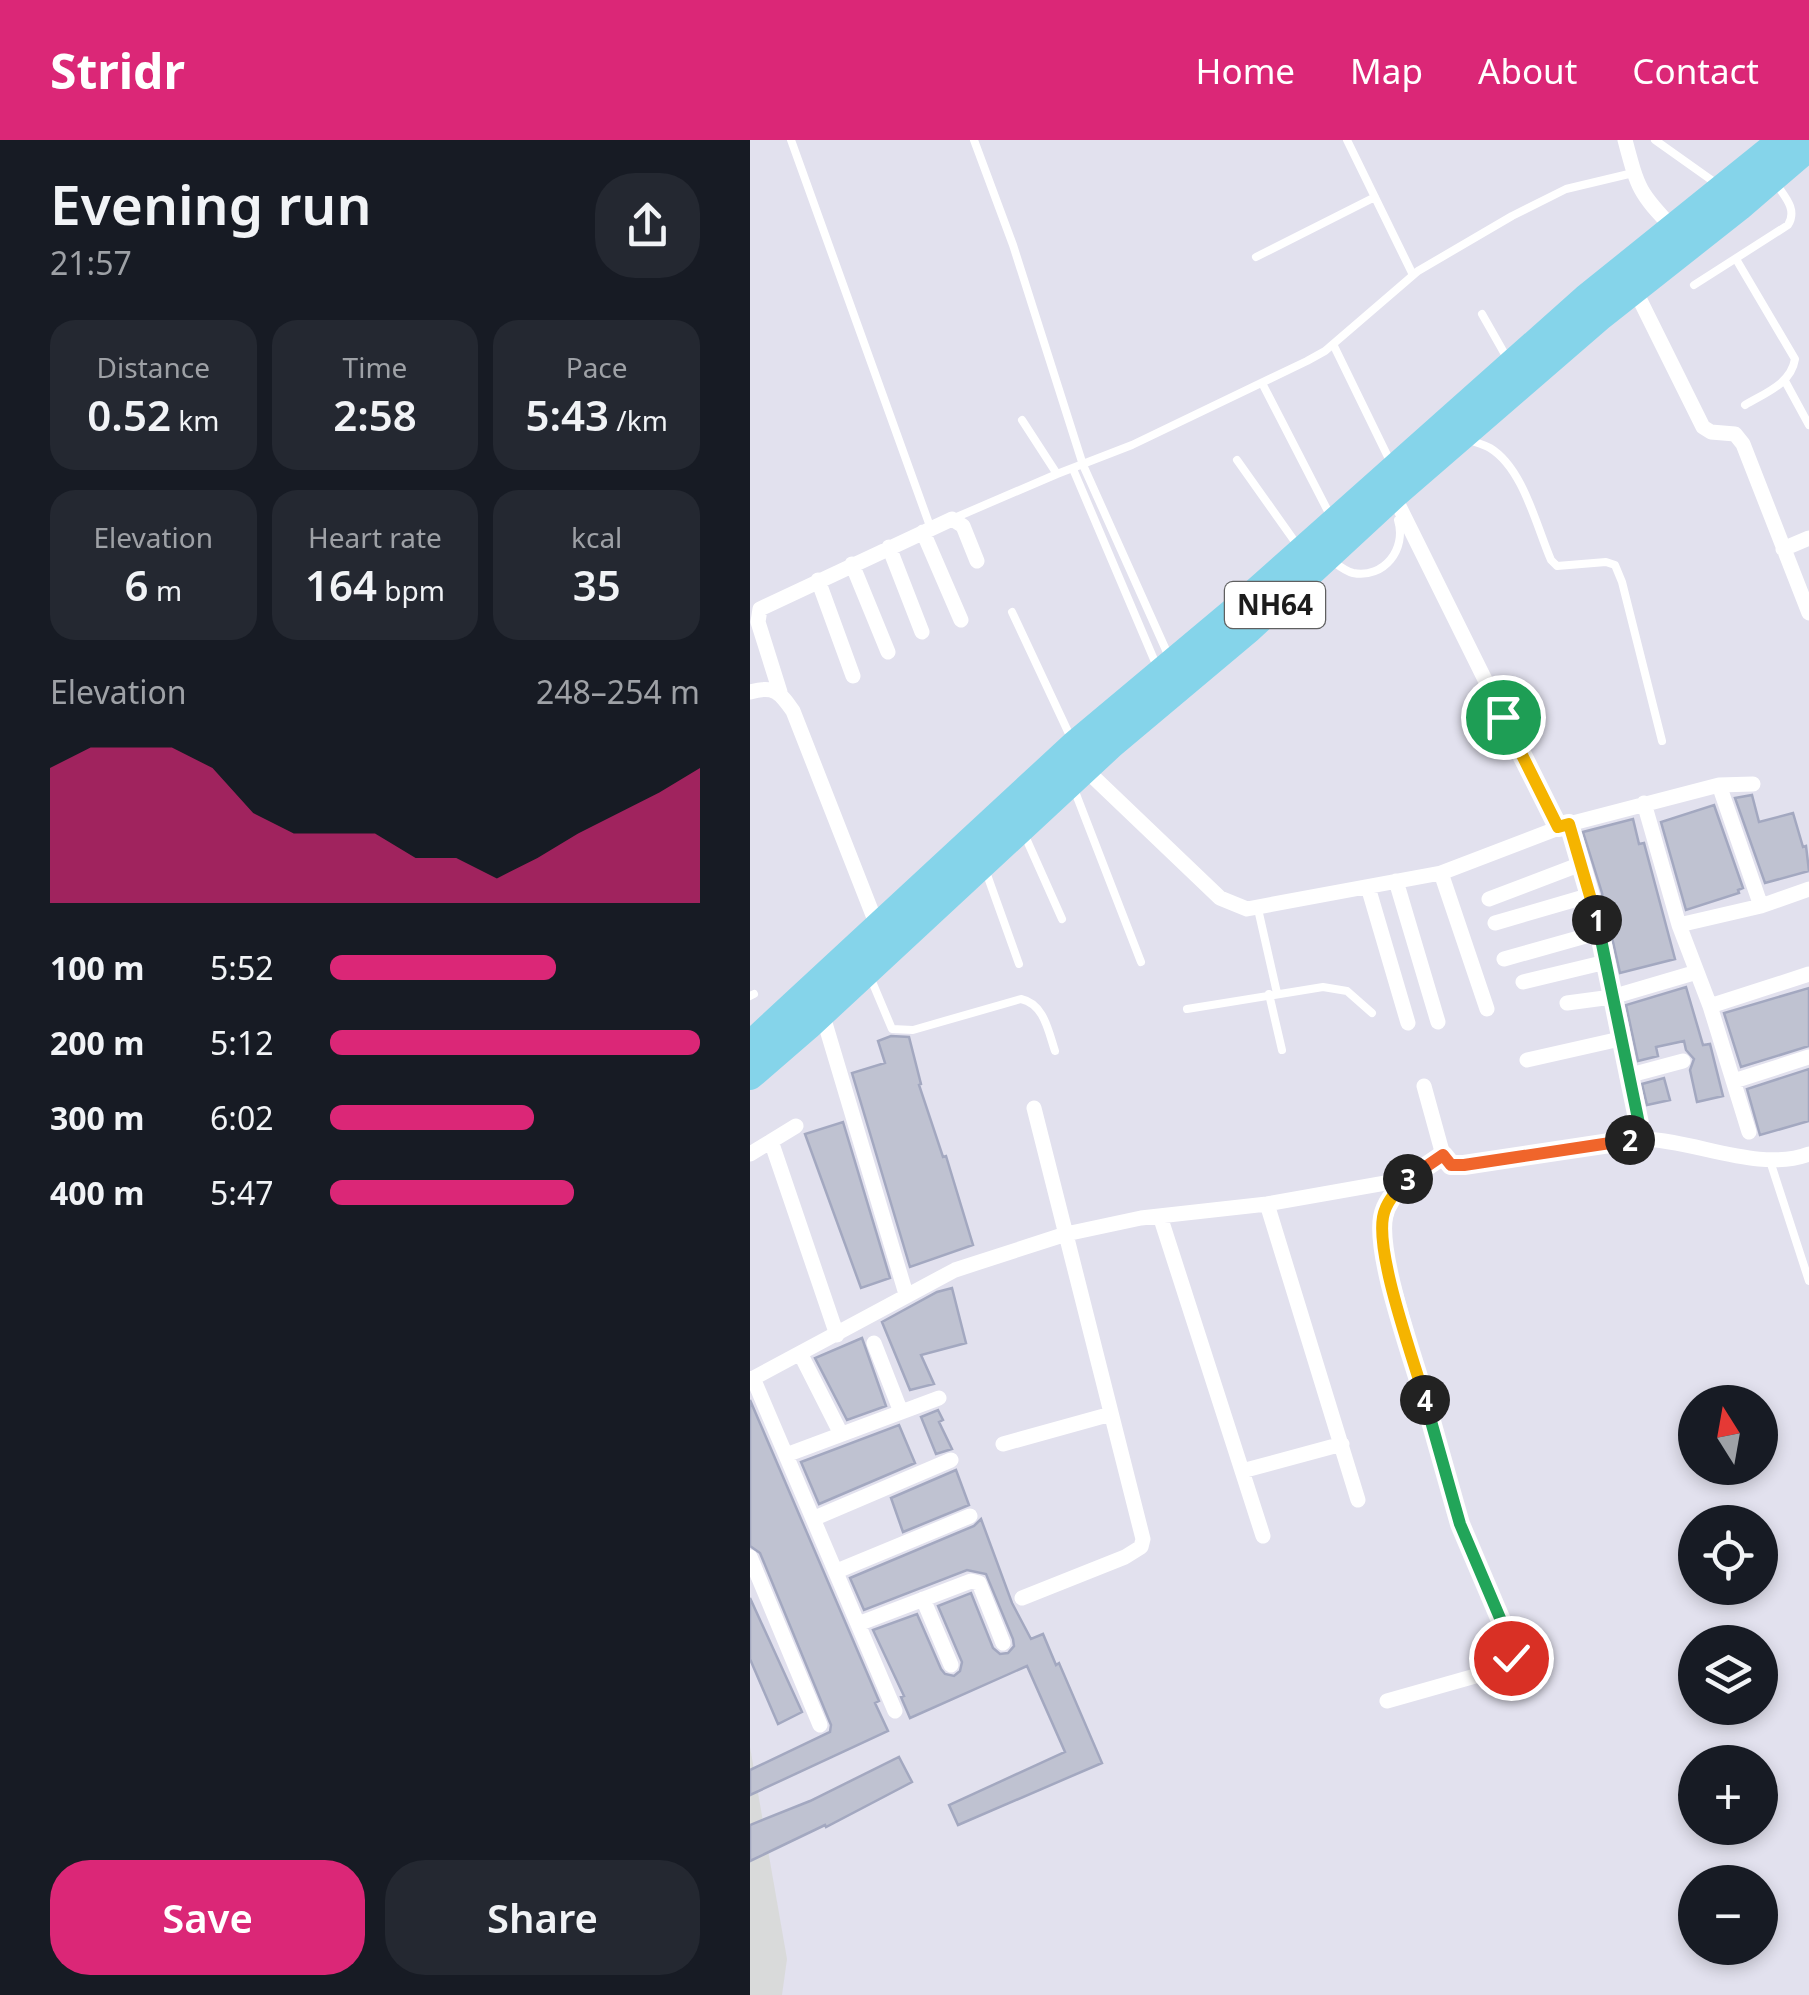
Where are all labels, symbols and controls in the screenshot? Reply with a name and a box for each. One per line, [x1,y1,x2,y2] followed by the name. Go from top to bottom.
[50,38,185,103] text: Stridr
[1196,47,1295,94] text: Home
[1350,47,1423,94] text: Map
[1478,47,1577,94] text: About
[1632,47,1759,94] text: Contact
[50,166,371,241] text: Evening run
[595,173,700,278] button: share
[50,241,132,284] text: 21:57
[97,348,210,386] text: Distance
[343,348,407,386] text: Time
[566,348,628,386] text: Pace
[87,386,171,443] text: 0.52
[333,386,417,443] text: 2:58
[525,386,609,443] text: 5:43
[171,401,219,439] text: km
[609,401,668,439] text: /km
[94,518,213,556] text: Elevation
[308,518,442,556] text: Heart rate
[571,518,622,556] text: kcal
[125,556,149,613] text: 6
[305,556,377,613] text: 164
[573,556,621,613] text: 35
[149,571,182,609] text: m
[377,571,445,609] text: bpm
[1225,582,1325,628] road number: NH64
[50,670,187,713] text: Elevation
[536,670,700,713] text: 248–254 m
[1461,675,1546,760] pin
[1476,690,1531,745] icon: arrive
[1572,895,1622,945] pin: 1
[1589,901,1605,939] text: 1
[50,946,144,989] text: 100 m
[210,946,274,989] text: 5:52
[50,1021,144,1064] text: 200 m
[210,1021,274,1064] text: 5:12
[50,1096,144,1139] text: 300 m
[210,1096,274,1139] text: 6:02
[1605,1115,1655,1165] pin: 2
[1622,1121,1638,1159] text: 2
[1383,1154,1433,1204] pin: 3
[1400,1160,1416,1198] text: 3
[50,1171,144,1214] text: 400 m
[210,1171,274,1214] text: 5:47
[1400,1375,1450,1425] pin: 4
[1417,1381,1433,1419] text: 4
[1678,1385,1778,1485] north arrow
[1678,1385,1778,1965] map controls
[1678,1505,1778,1605] button: locate
[1469,1616,1554,1701] pin
[1678,1625,1778,1725] button: layers
[1484,1631,1539,1686] icon: check
[1678,1745,1778,1845] button: +
[50,1860,365,1975] button: Save
[385,1860,700,1975] button: Share
[1678,1865,1778,1965] button: −

